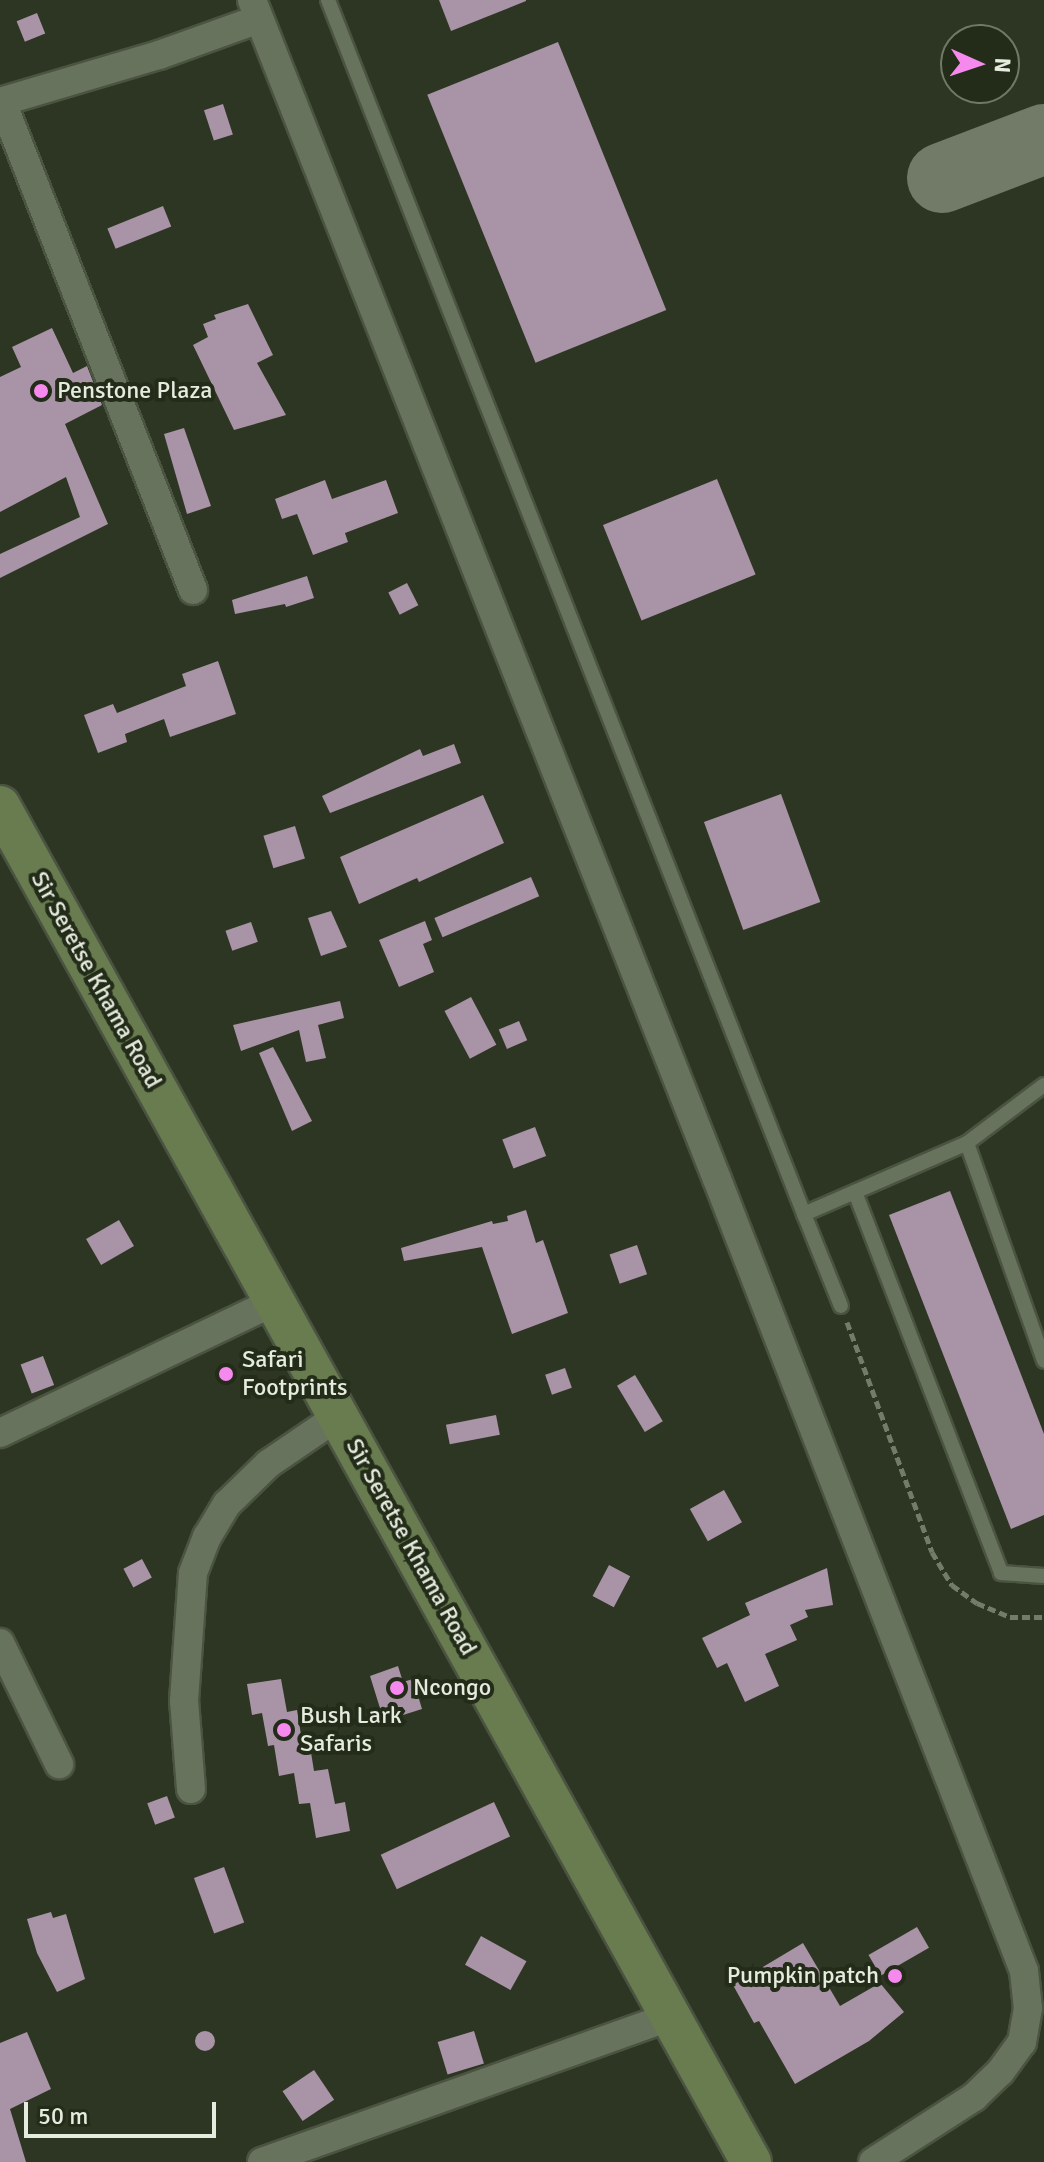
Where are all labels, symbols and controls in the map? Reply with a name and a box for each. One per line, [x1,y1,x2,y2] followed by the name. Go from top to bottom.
[940,24,1020,104] north arrow
[989,57,1016,74] text: N
[57,377,212,405] place label: Penstone Plaza
[32,382,50,400] marker: Penstone Plaza
[24,867,168,1093] street label: Sir Seretse Khama Road
[242,1346,347,1402] place label: Safari Footprints
[217,1365,235,1383] marker: Safari Footprints
[339,1434,483,1660] street label: Sir Seretse Khama Road
[413,1674,491,1702] place label: Ncongo
[388,1679,406,1697] marker: Ncongo
[300,1702,402,1758] place label: Bush Lark Safaris
[275,1721,293,1739] marker: Bush Lark Safaris
[727,1962,879,1990] place label: Pumpkin patch
[886,1967,904,1985] marker: Pumpkin patch
[28,2086,220,2136] scale bar
[38,2101,88,2131] text: 50 m

